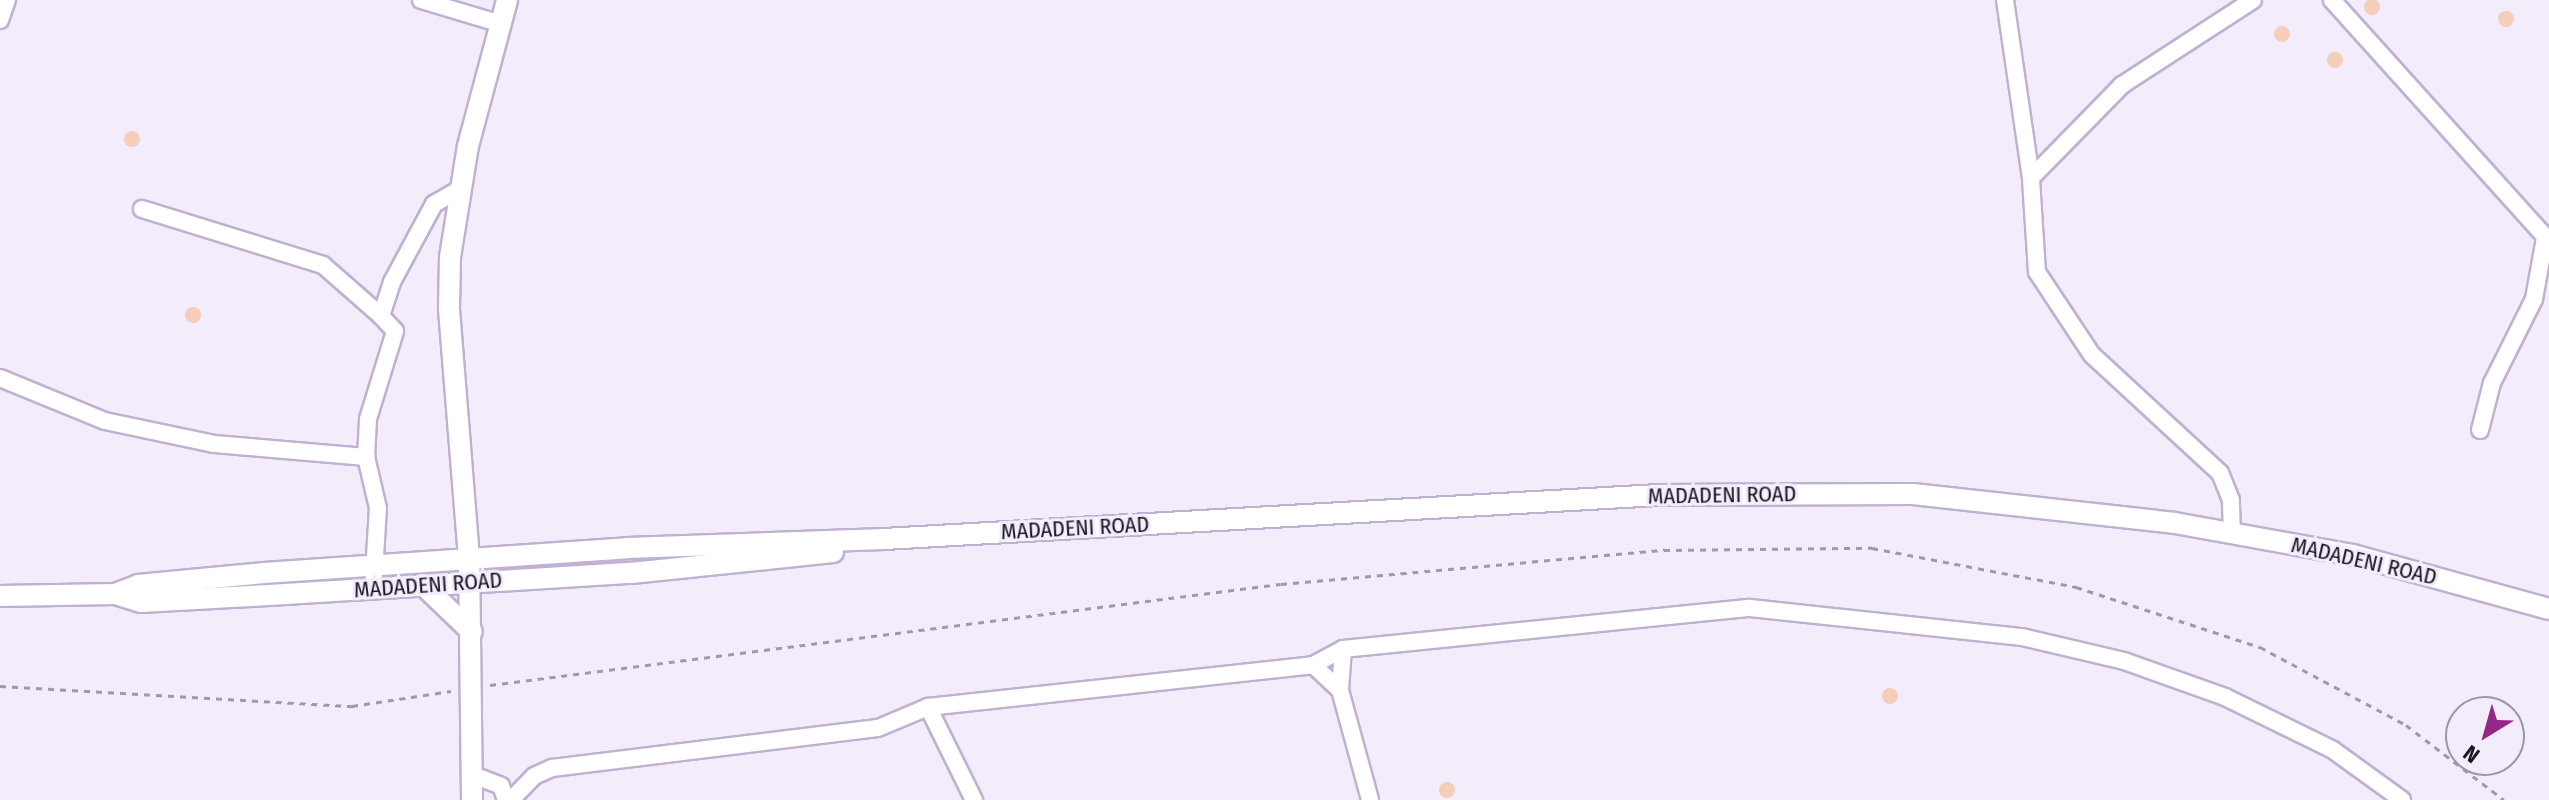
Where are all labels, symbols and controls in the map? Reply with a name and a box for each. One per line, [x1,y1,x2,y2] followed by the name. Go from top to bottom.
[1648,481,1796,509] street label: MADADENI ROAD
[1000,511,1150,545] street label: MADADENI ROAD
[2289,531,2439,591] street label: MADADENI ROAD
[353,567,503,603] street label: MADADENI ROAD
[2445,696,2525,776] north arrow
[2458,739,2485,769] text: N

